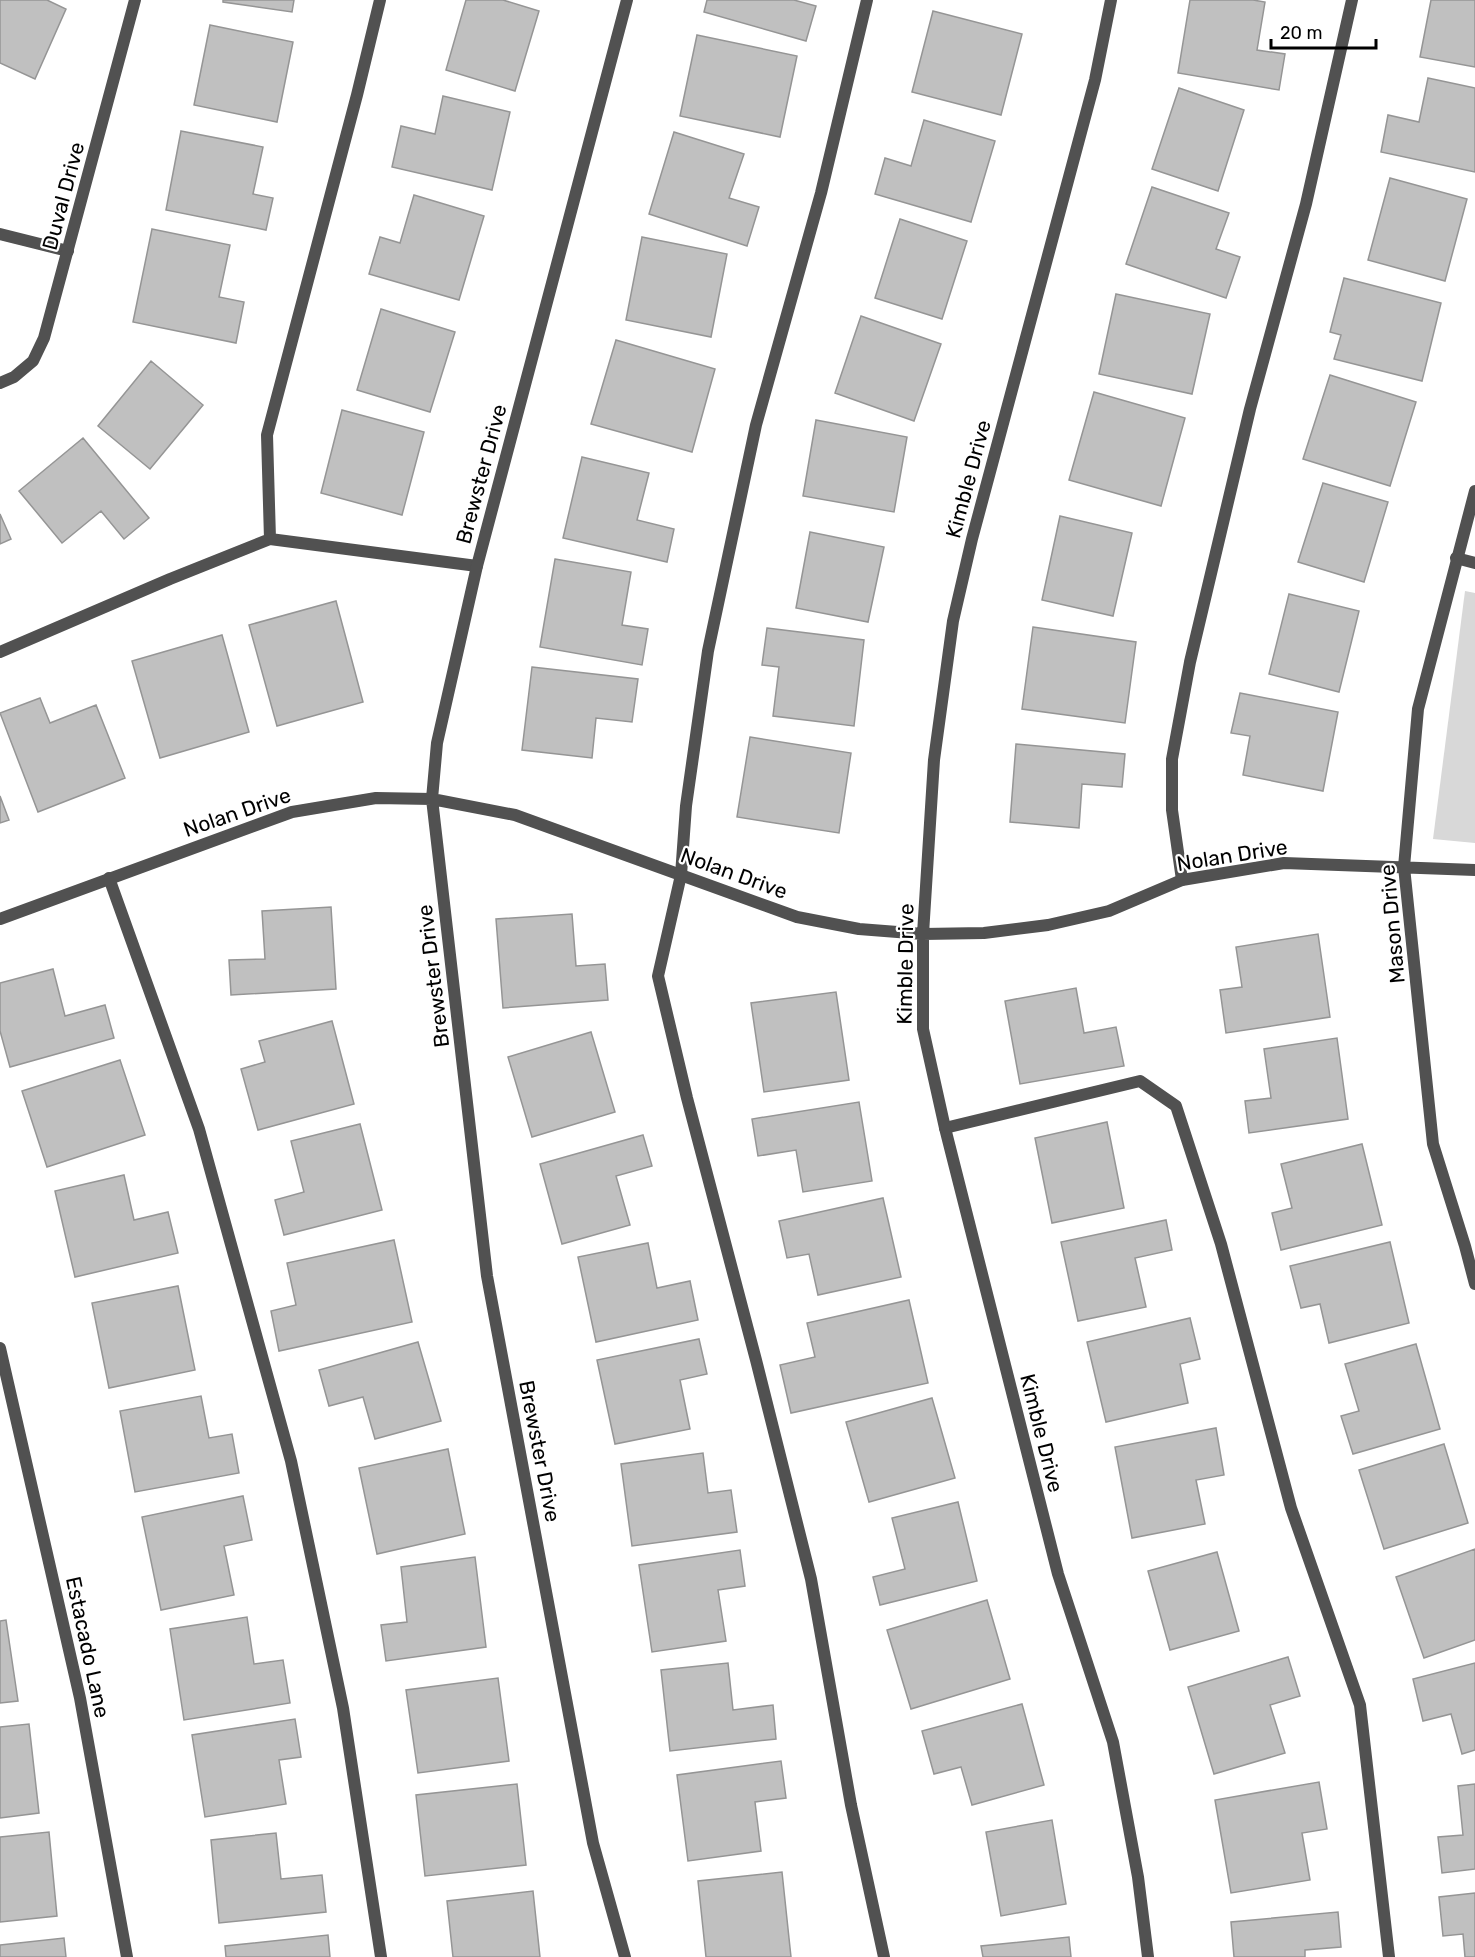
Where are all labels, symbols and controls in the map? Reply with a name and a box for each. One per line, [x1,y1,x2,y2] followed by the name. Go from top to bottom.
[1271,12,1376,50] scale bar
[1280,22,1322,44] text: 20 m
[37,139,89,253] street label: Duval Drive
[450,401,512,547] street label: Brewster Drive
[940,417,996,541] street label: Kimble Drive
[180,782,294,842] street label: Nolan Drive
[1175,834,1289,876] street label: Nolan Drive
[677,842,791,904] street label: Nolan Drive
[1374,863,1410,985] street label: Mason Drive
[412,903,454,1049] street label: Brewster Drive
[891,903,919,1025] street label: Kimble Drive
[1015,1371,1069,1495] street label: Kimble Drive
[514,1378,566,1524] street label: Brewster Drive
[61,1574,115,1720] street label: Estacado Lane

